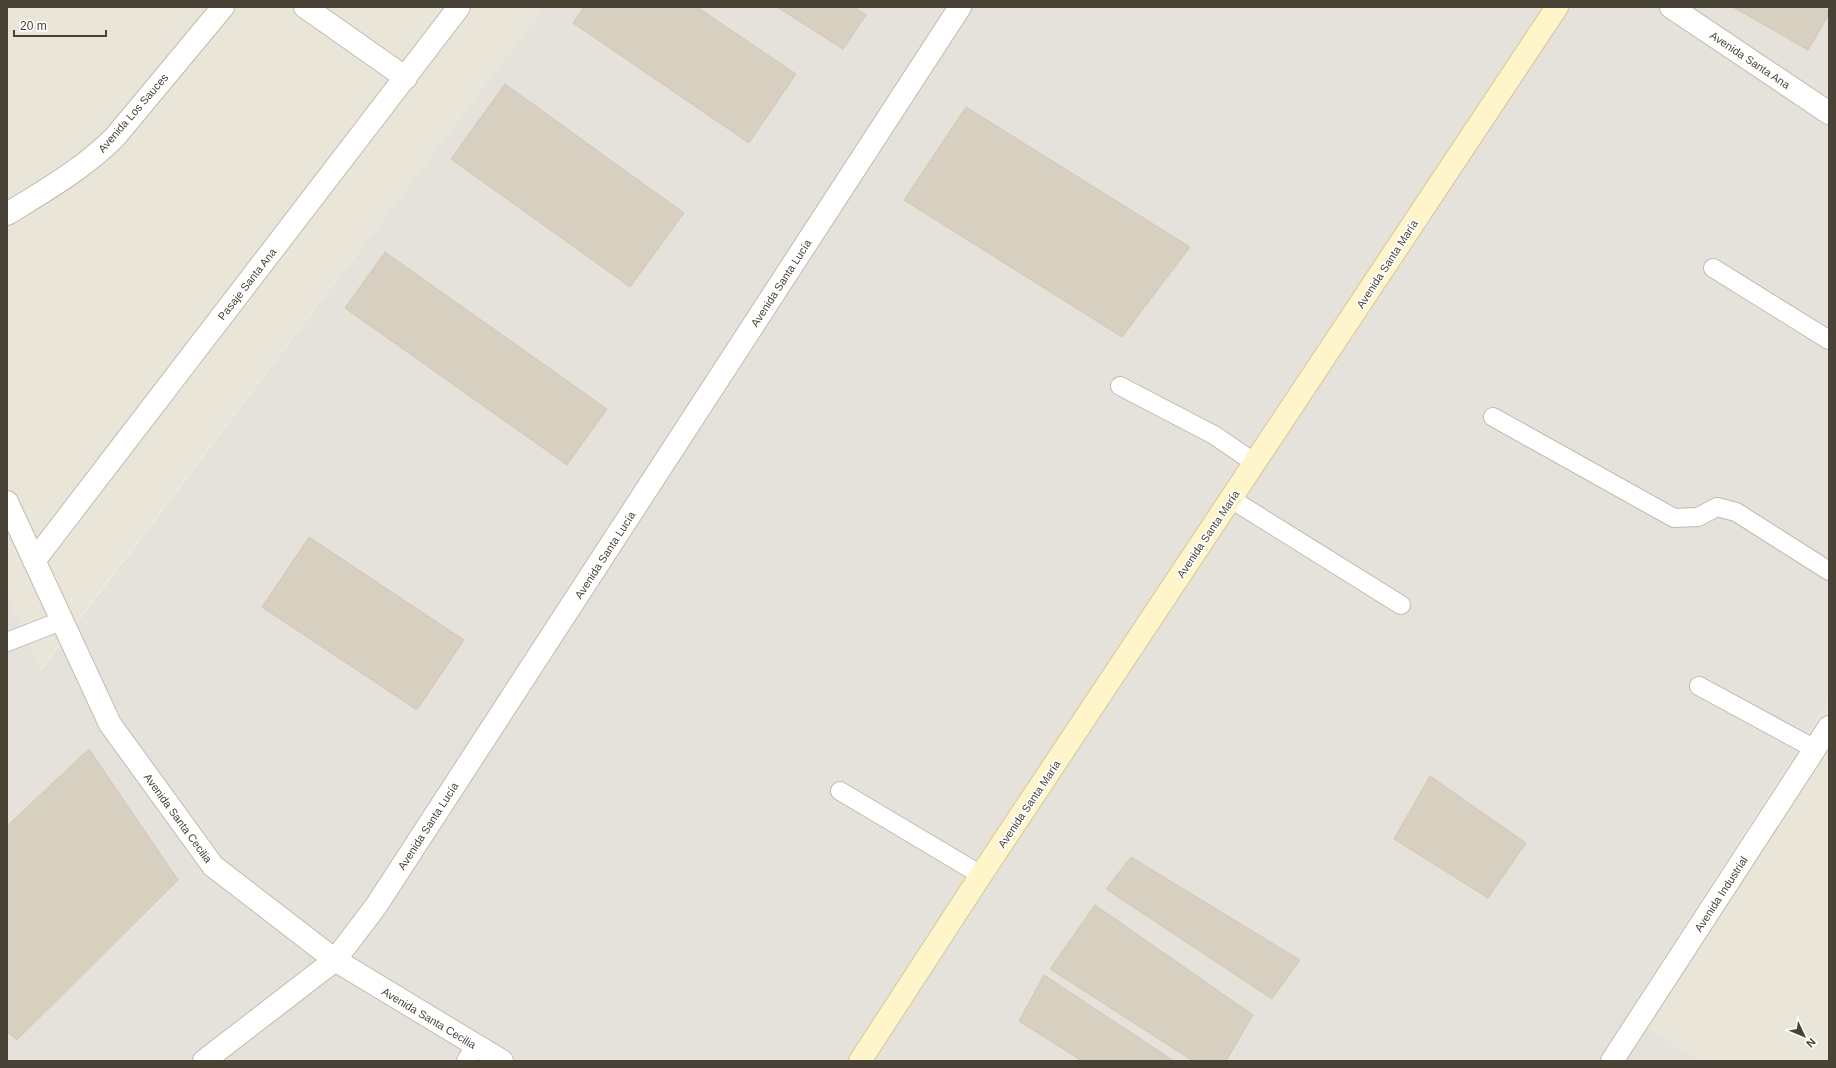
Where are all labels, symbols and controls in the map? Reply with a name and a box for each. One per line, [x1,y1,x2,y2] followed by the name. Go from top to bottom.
[14,12,106,38] scale bar
[20,19,47,33] text: 20 m
[1708,29,1793,92] street label: Avenida Santa Ana
[96,71,171,155] street label: Avenida Los Sauces
[1354,217,1420,310] street label: Avenida Santa María
[748,237,814,329] street label: Avenida Santa Lucía
[215,245,279,322] street label: Pasaje Santa Ana
[1174,487,1242,580] street label: Avenida Santa María
[572,509,638,601] street label: Avenida Santa Lucía
[995,757,1063,850] street label: Avenida Santa María
[142,771,215,866] street label: Avenida Santa Cecilia
[395,780,461,872] street label: Avenida Santa Lucía
[1692,854,1750,934] street label: Avenida Industrial
[380,985,479,1051] street label: Avenida Santa Cecilia
[1784,1016,1824,1056] north arrow
[1804,1036,1818,1050] text: N

